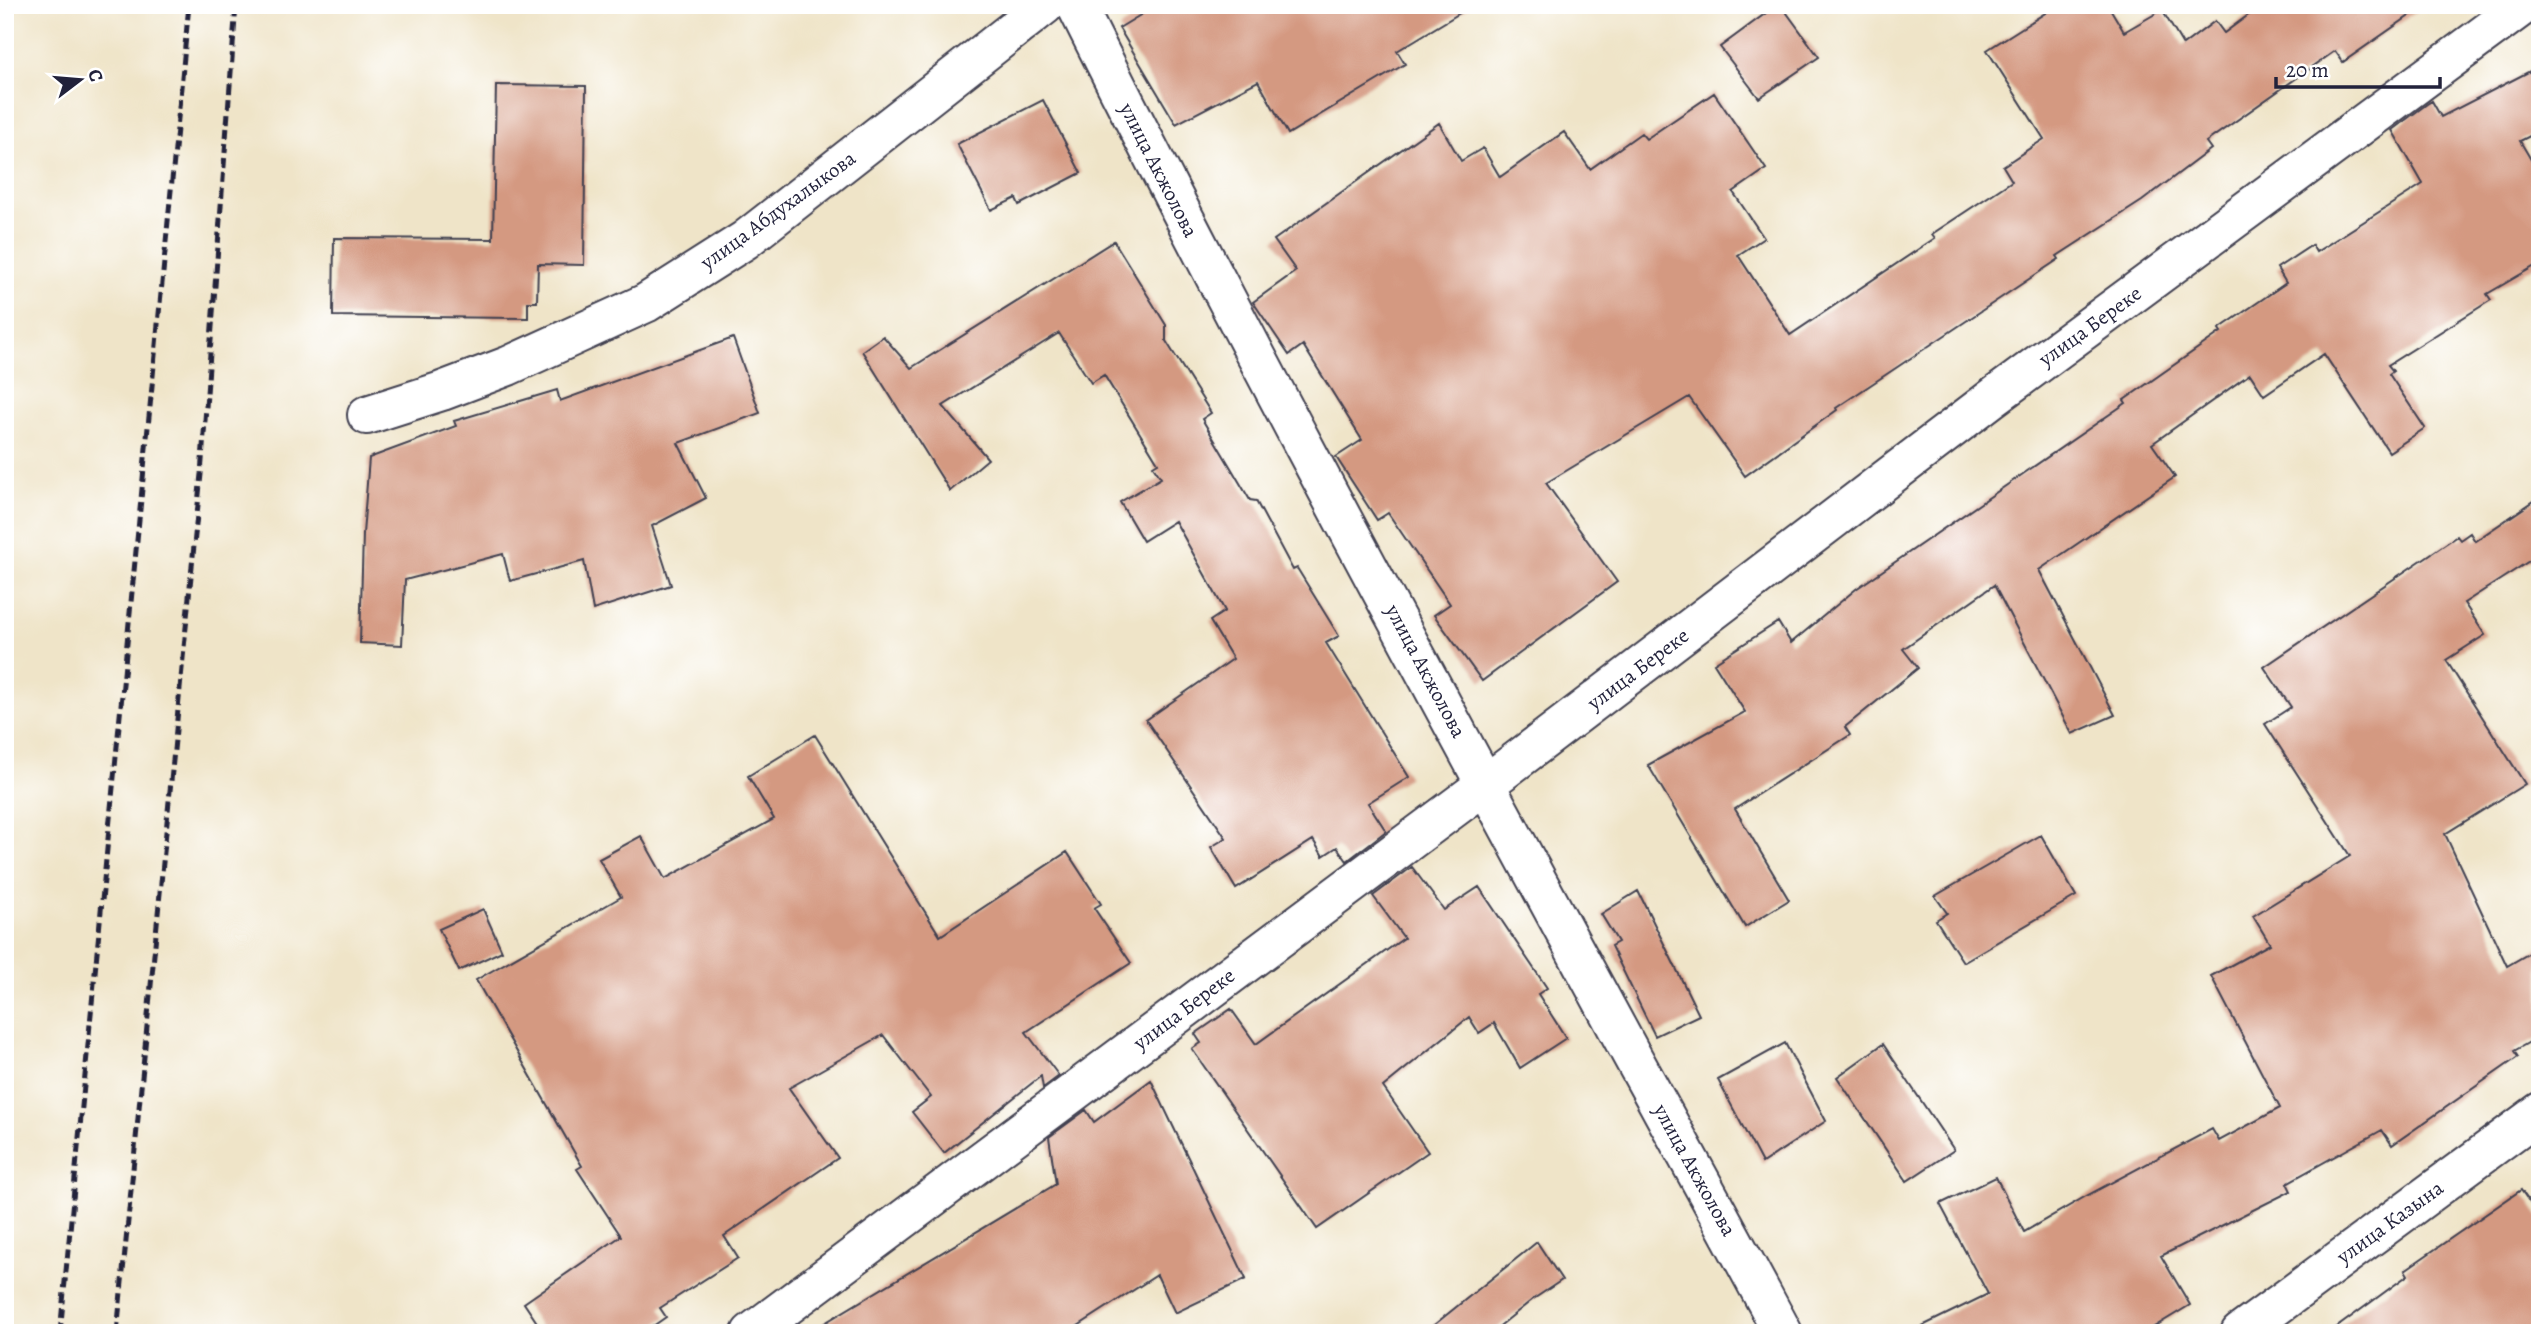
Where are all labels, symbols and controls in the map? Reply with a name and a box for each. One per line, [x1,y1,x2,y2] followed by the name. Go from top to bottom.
[46,46,116,116] north arrow
[2276,46,2440,90] scale bar
[2286,56,2329,84] text: 20 m
[81,66,109,85] text: С
[1113,97,1205,242] street label: улица Акжолова
[694,144,862,276] street label: улица Абдухалыкова
[2032,279,2147,373] street label: улица Береке
[1379,599,1473,743] street label: улица Акжолова
[1581,622,1695,717] street label: улица Береке
[1127,962,1241,1057] street label: улица Береке
[1647,1098,1743,1241] street label: улица Акжолова
[2330,1174,2449,1271] street label: улица Казына

